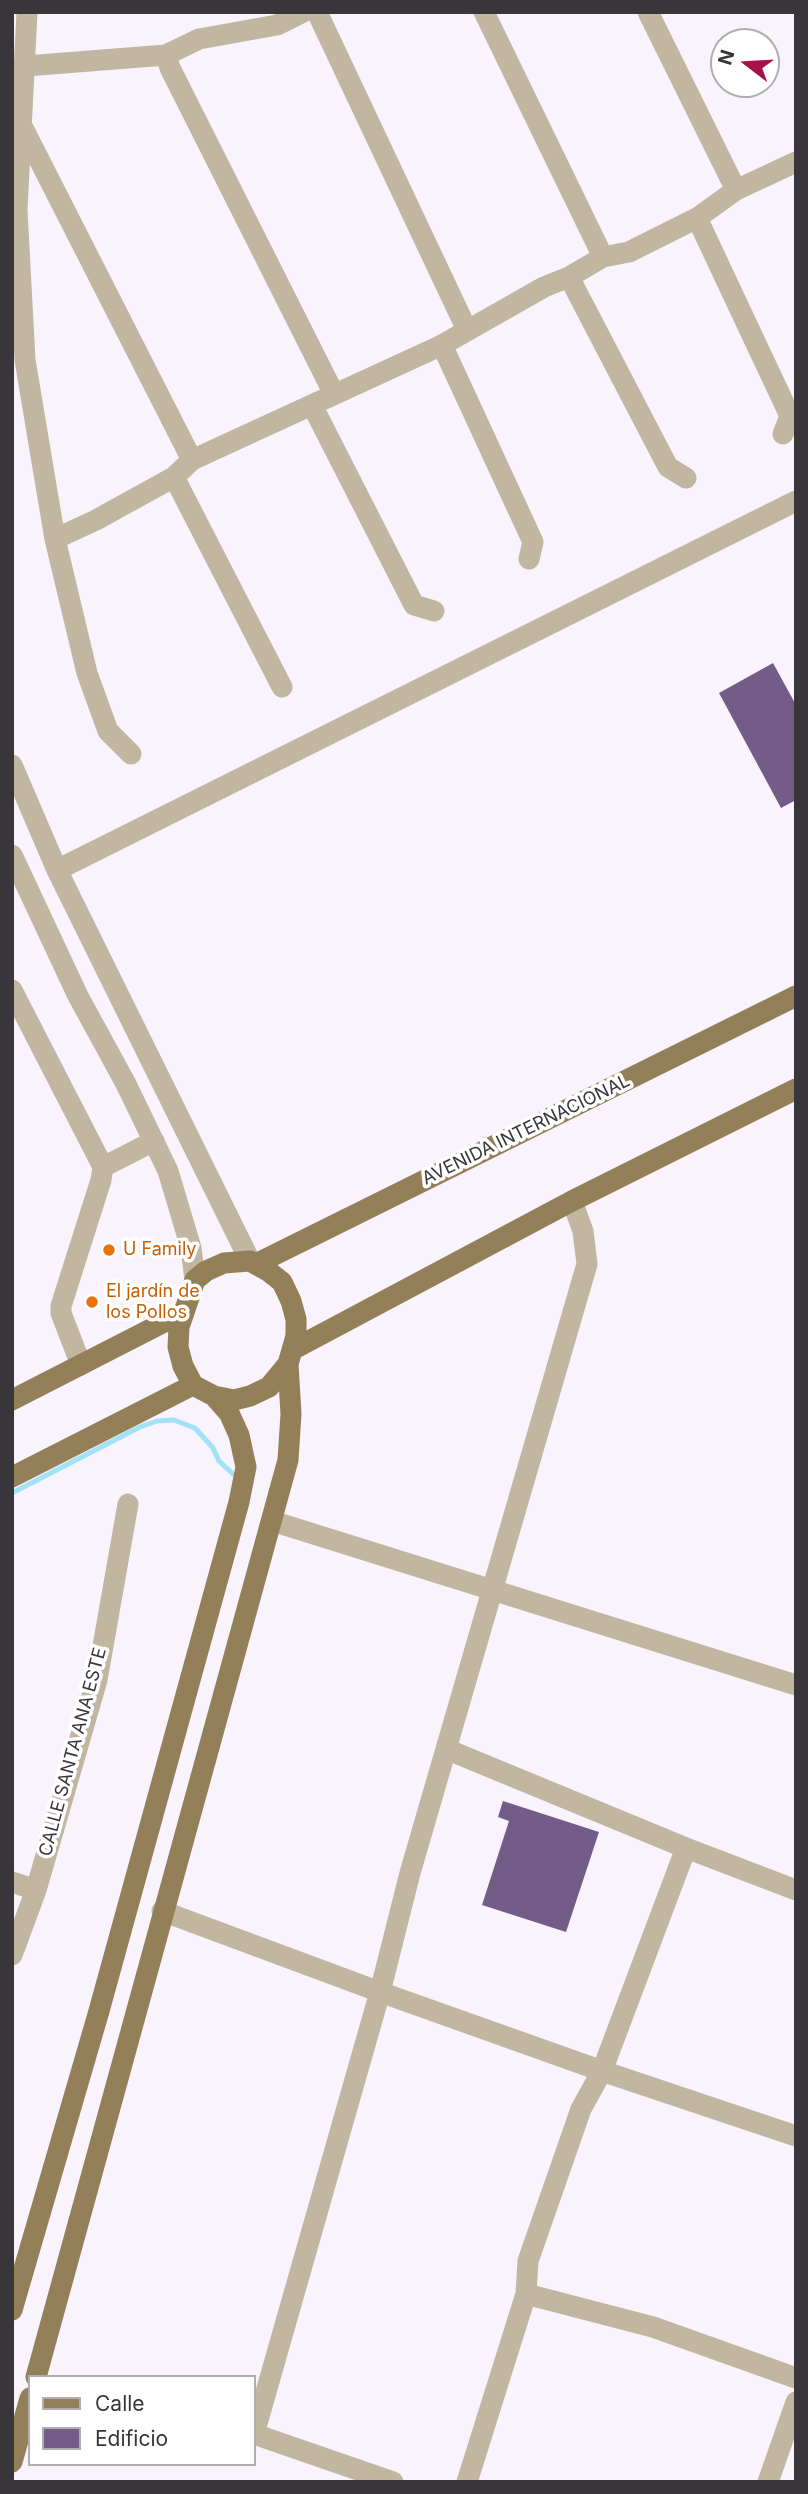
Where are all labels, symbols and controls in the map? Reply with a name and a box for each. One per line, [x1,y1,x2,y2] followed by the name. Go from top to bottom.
[710,28,780,98] north arrow
[713,47,739,68] text: N
[419,1070,633,1190] street label: AVENIDA INTERNACIONAL
[123,1239,196,1261] place label: U Family
[101,1242,117,1258] marker: U Family
[106,1281,200,1324] place label: El jardín de los Pollos
[84,1294,100,1310] marker: El jardín de los Pollos
[35,1645,111,1859] street label: CALLE SANTA ANA ESTE
[28,2375,256,2466] legend
[95,2391,145,2416] text: Calle
[95,2426,168,2451] text: Edificio

